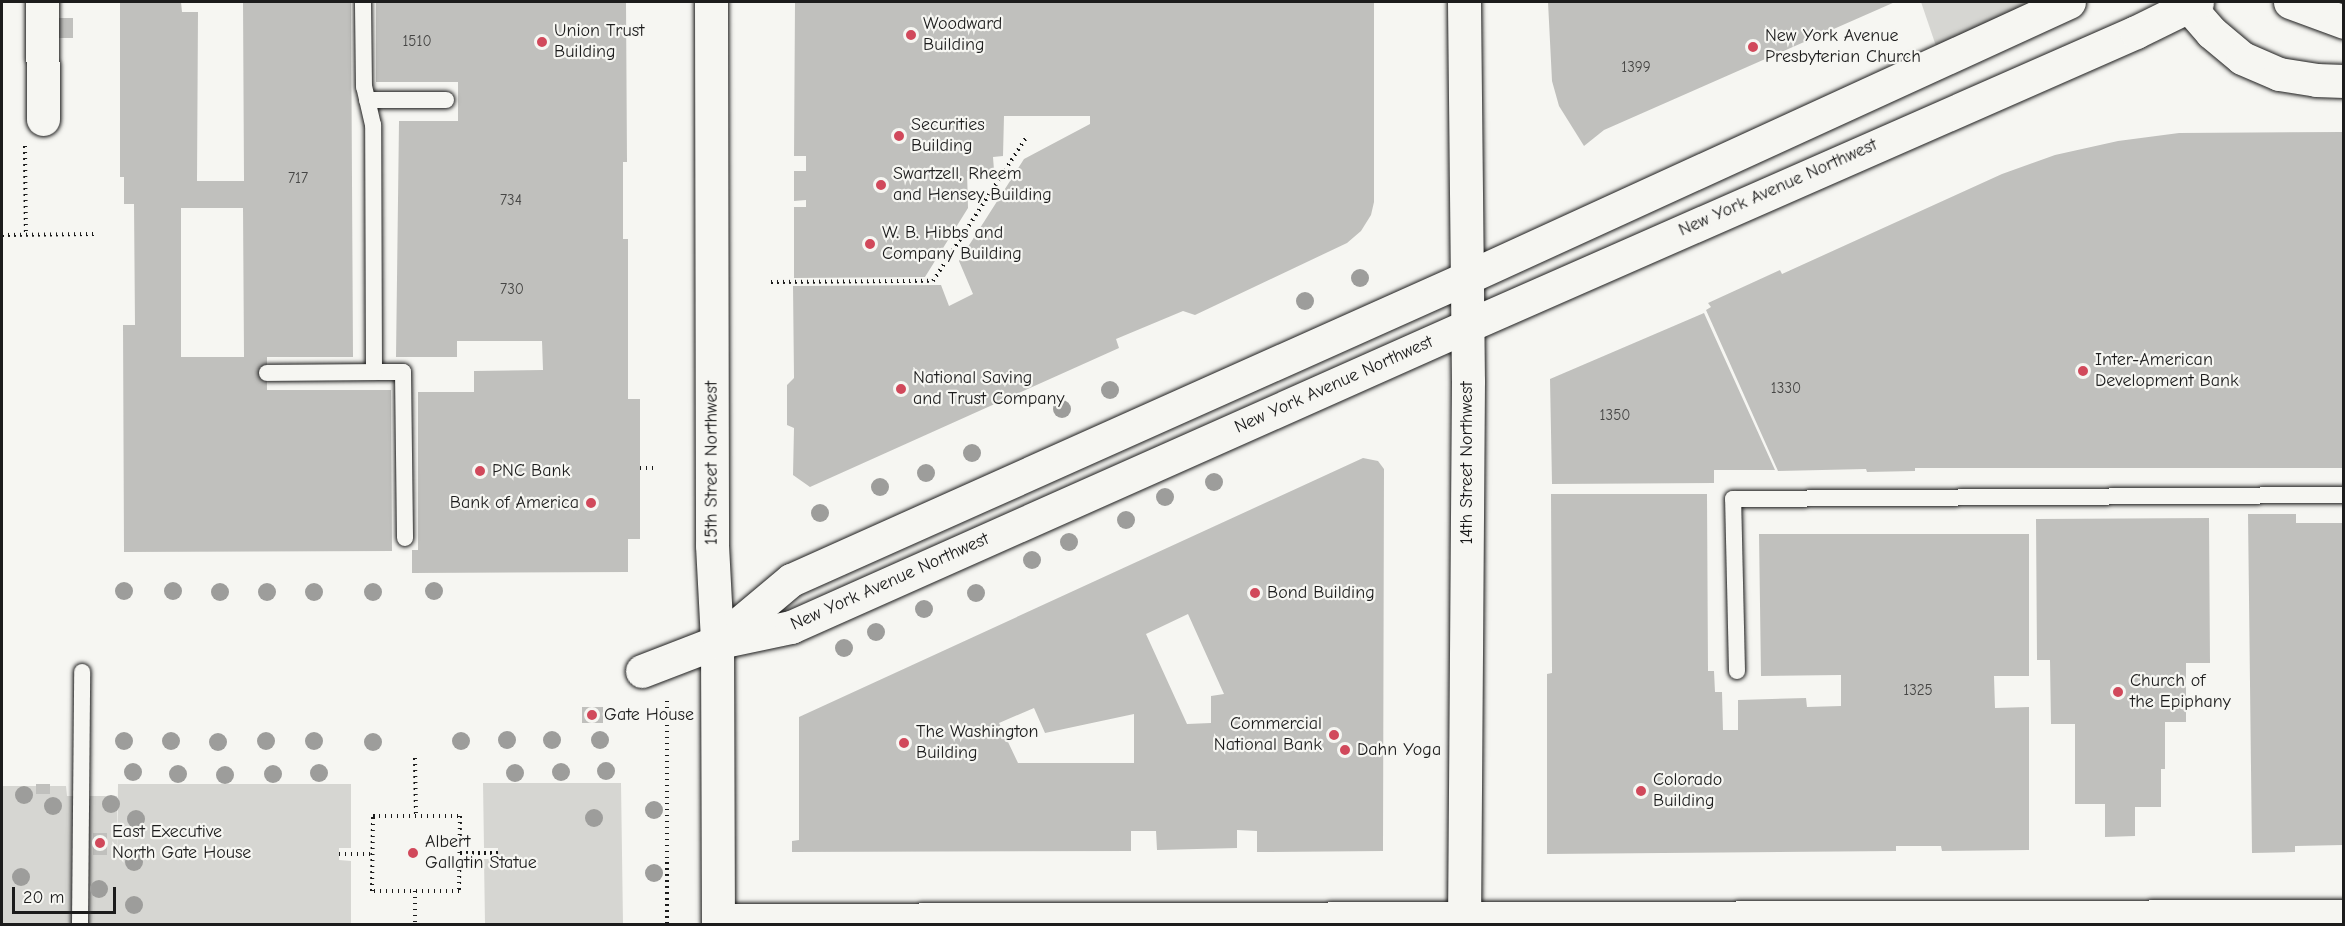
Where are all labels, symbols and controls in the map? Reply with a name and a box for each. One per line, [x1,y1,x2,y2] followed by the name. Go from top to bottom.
[923,14,1002,57] place label: Woodward Building
[554,21,644,63] place label: Union Trust Building
[1765,26,1921,68] place label: New York Avenue Presbyterian Church
[904,28,918,42] marker: Woodward Building
[402,33,432,51] house number: 1510
[535,35,549,49] marker: Union Trust Building
[1746,40,1760,54] marker: New York Avenue Presbyterian Church
[1621,59,1651,77] house number: 1399
[911,115,985,158] place label: Securities Building
[892,129,906,143] marker: Securities Building
[1675,134,1881,242] street label: New York Avenue Northwest
[893,164,1052,207] place label: Swartzell, Rheem and Hensey Building
[288,170,308,188] house number: 717
[874,178,888,192] marker: Swartzell, Rheem and Hensey Building
[500,192,522,210] house number: 734
[882,223,1022,266] place label: W. B. Hibbs and Company Building
[863,237,877,251] marker: W. B. Hibbs and Company Building
[500,281,524,299] house number: 730
[1231,331,1437,439] street label: New York Avenue Northwest
[2095,350,2239,392] place label: Inter-American Development Bank
[2076,364,2090,378] marker: Inter-American Development Bank
[913,368,1064,410] place label: National Saving and Trust Company
[1771,380,1801,398] house number: 1330
[701,381,723,545] street label: 15th Street Northwest
[1456,381,1478,545] street label: 14th Street Northwest
[894,382,908,396] marker: National Saving and Trust Company
[1600,407,1630,425] house number: 1350
[492,460,570,482] place label: PNC Bank
[473,464,487,478] marker: PNC Bank
[450,492,579,514] place label: Bank of America
[584,496,598,510] marker: Bank of America
[787,528,993,636] street label: New York Avenue Northwest
[1267,582,1375,604] place label: Bond Building
[1248,586,1262,600] marker: Bond Building
[2130,671,2231,714] place label: Church of the Epiphany
[1903,682,1933,700] house number: 1325
[2111,685,2125,699] marker: Church of the Epiphany
[604,704,694,726] place label: Gate House
[585,708,599,722] marker: Gate House
[1214,714,1322,756] place label: Commercial National Bank
[916,722,1039,764] place label: The Washington Building
[1327,728,1341,742] marker: Commercial National Bank
[897,736,911,750] marker: The Washington Building
[1357,739,1441,761] place label: Dahn Yoga
[1338,743,1352,757] marker: Dahn Yoga
[1653,770,1722,812] place label: Colorado Building
[1634,784,1648,798] marker: Colorado Building
[112,822,251,864] place label: East Executive North Gate House
[425,832,537,874] place label: Albert Gallatin Statue
[93,836,107,850] marker: East Executive North Gate House
[406,846,420,860] marker: Albert Gallatin Statue
[15,875,118,913] scale bar
[23,887,64,908] text: 20 m

